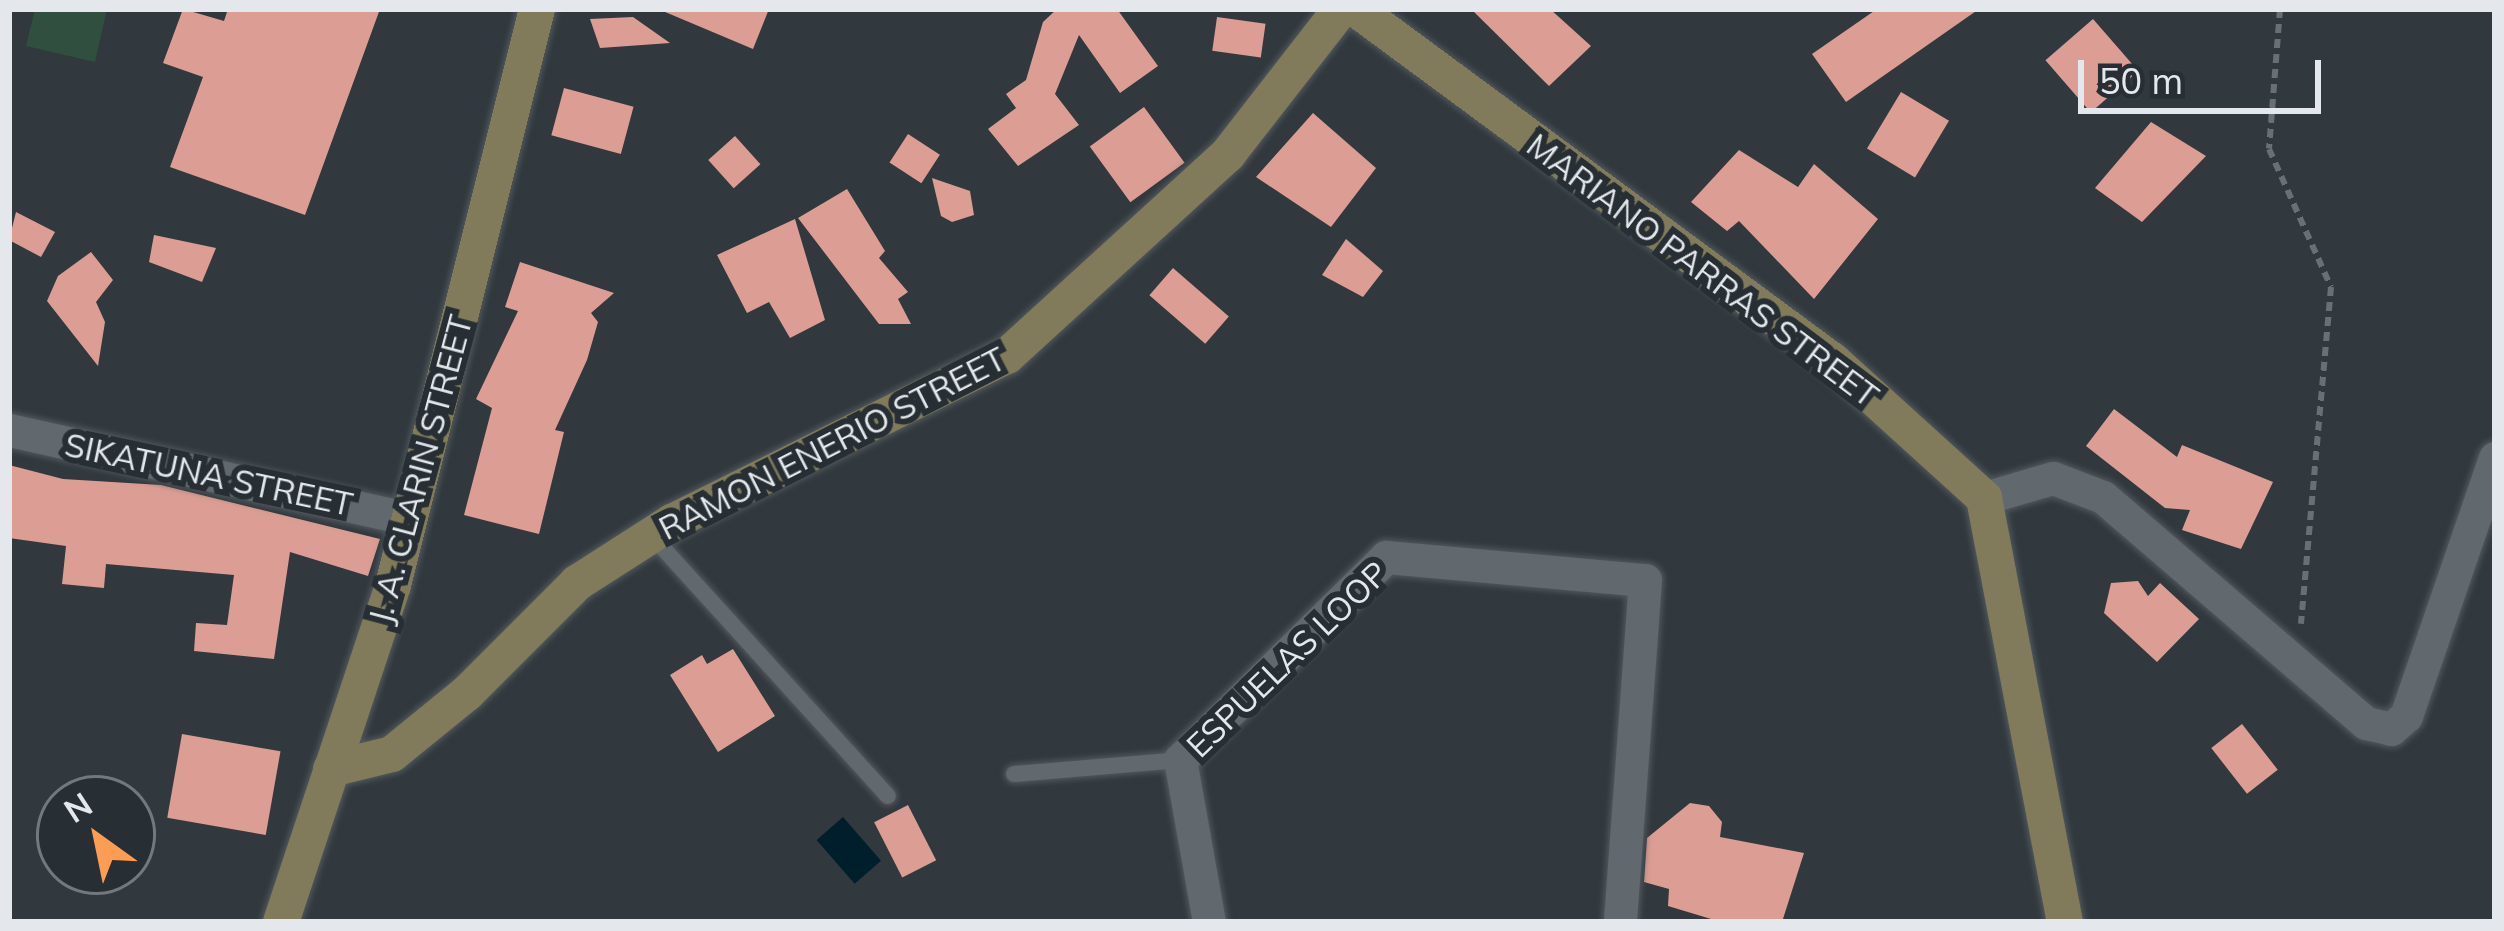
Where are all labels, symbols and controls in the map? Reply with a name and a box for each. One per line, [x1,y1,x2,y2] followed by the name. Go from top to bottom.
[2084,36,2327,110] scale bar
[2099,58,2183,103] text: 50 m
[1519,125,1887,415] street label: MARIANO PARRAS STREET
[360,311,480,627] street label: J. A. CLARIN STREET
[652,338,1012,548] street label: RAMON ENERIO STREET
[61,424,357,524] street label: SIKATUNA STREET
[1178,553,1396,765] street label: ESPUELAS LOOP
[36,775,156,895] north arrow
[56,783,99,831] text: N

